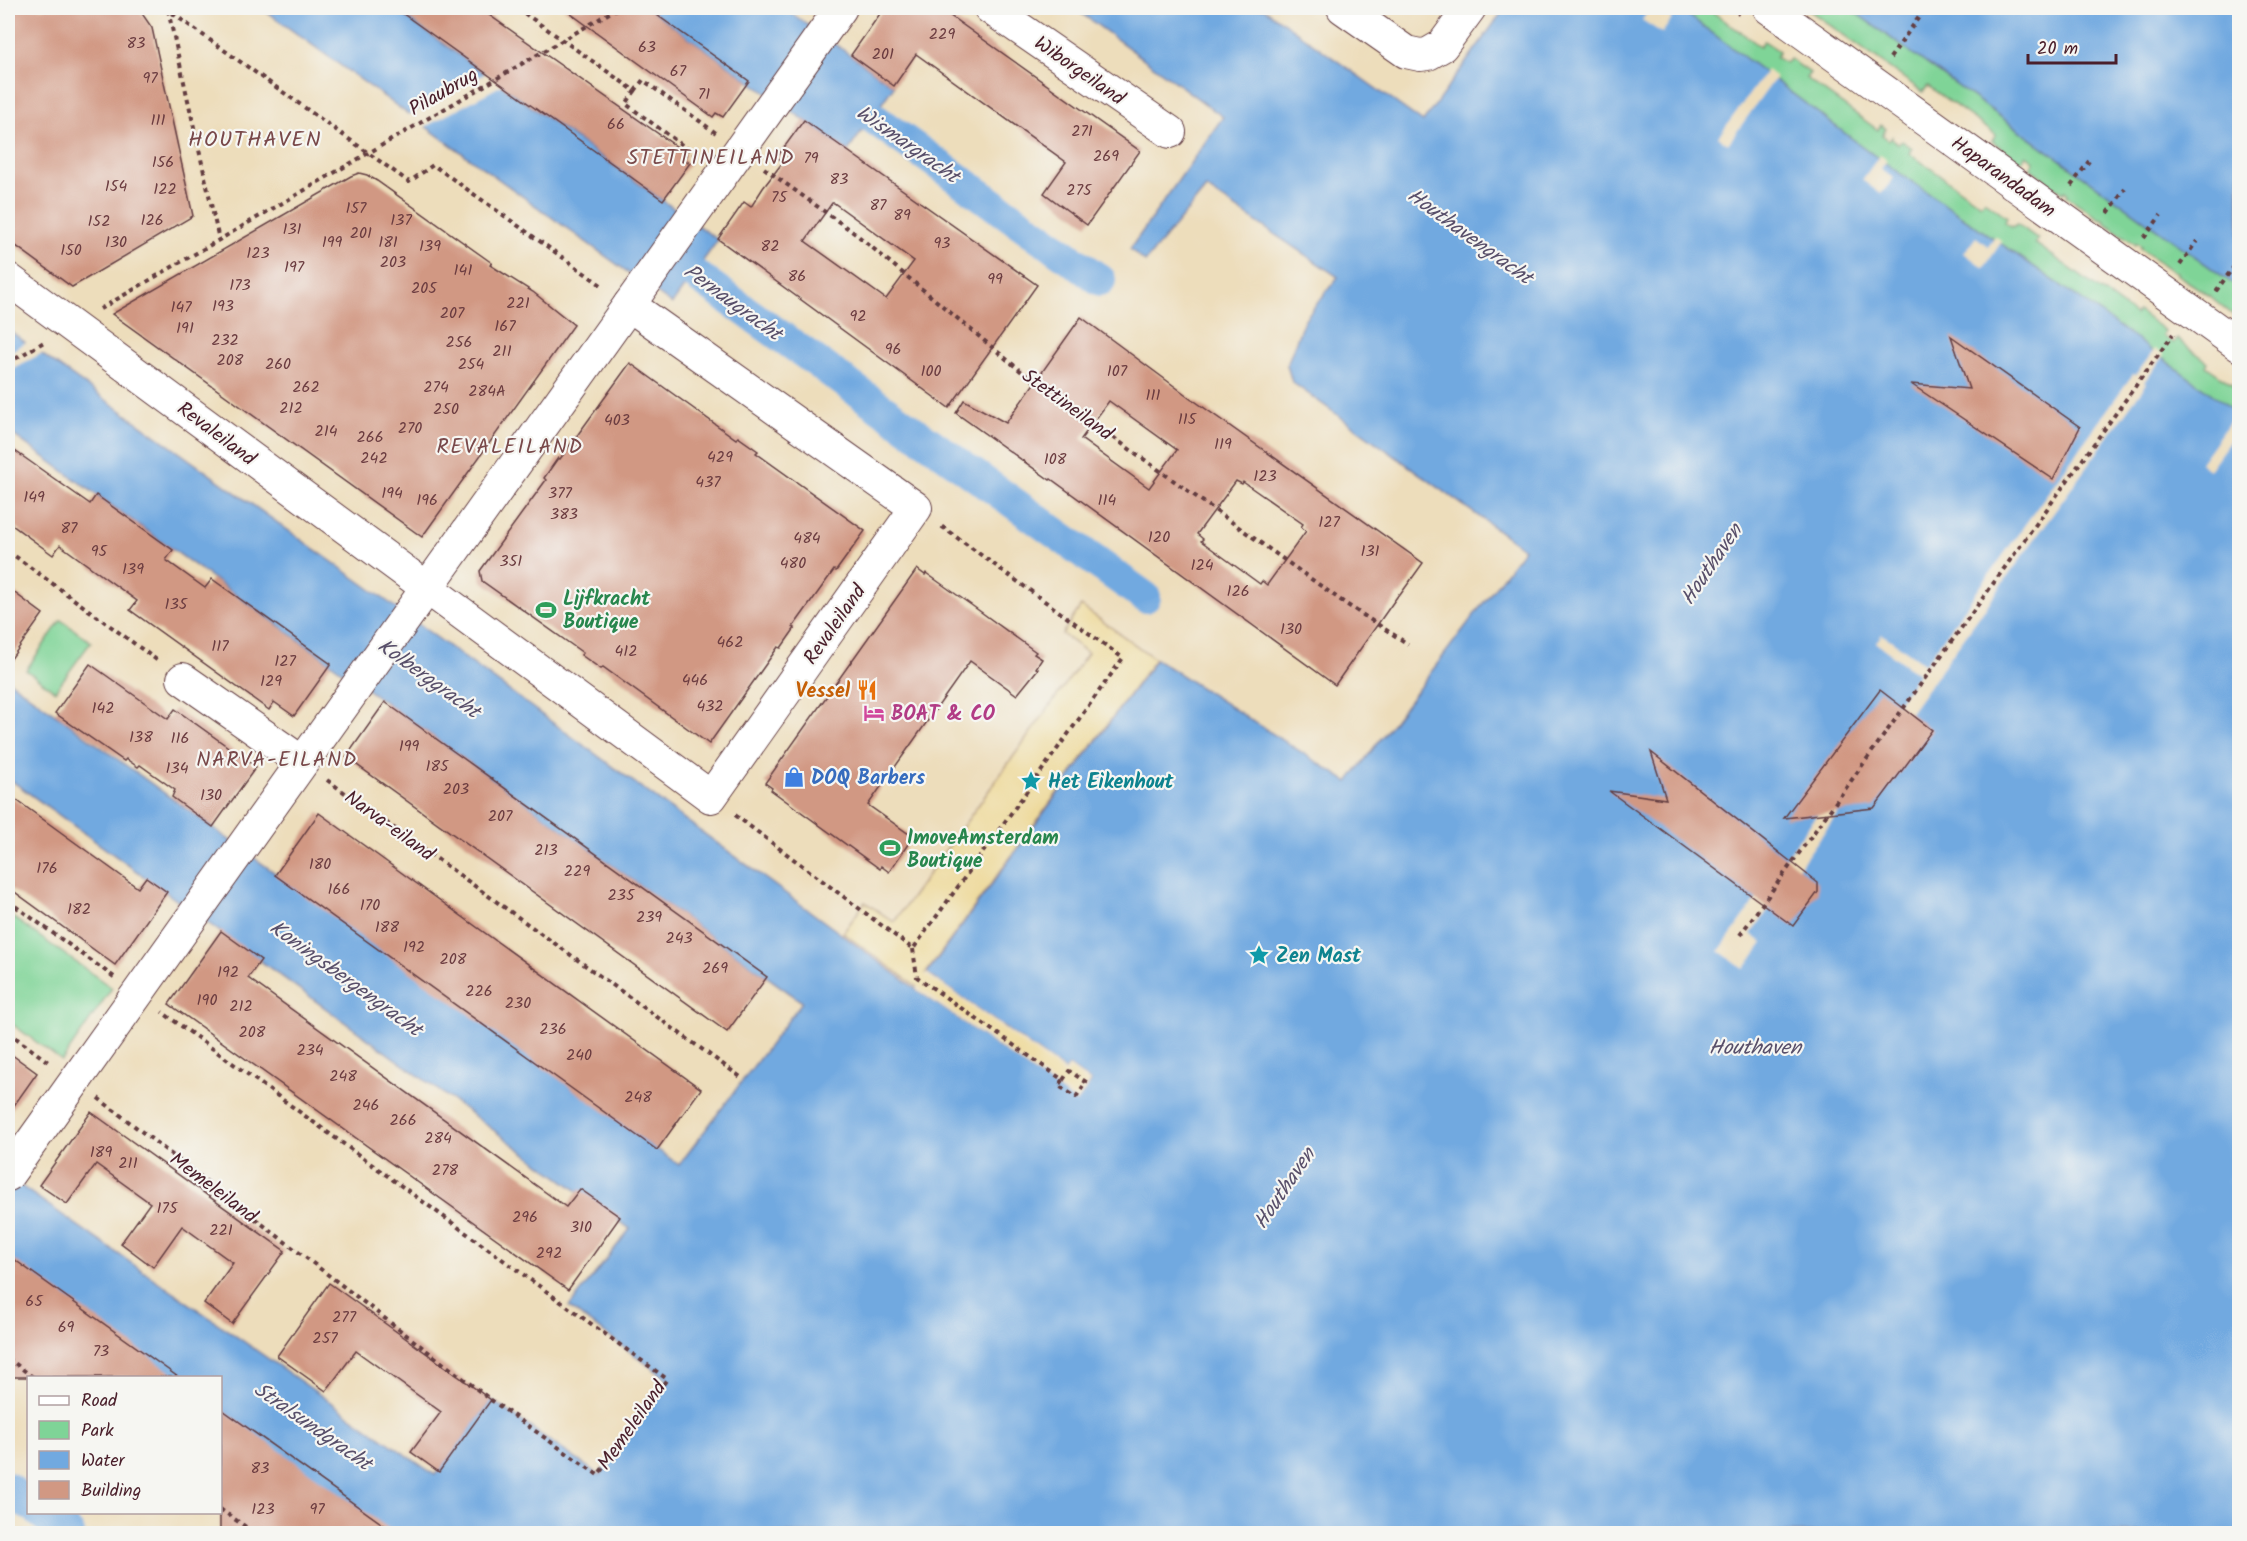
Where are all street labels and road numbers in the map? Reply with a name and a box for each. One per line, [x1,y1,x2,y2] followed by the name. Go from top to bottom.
[1027,28,1132,115] street label: Wiborgeiland
[403,60,485,126] street label: Pilaubrug
[1944,129,2062,227] street label: Haparandadam
[1014,361,1120,451] street label: Stettineiland
[169,394,263,476] street label: Revaleiland
[796,577,876,672] street label: Revaleiland
[337,783,442,871] street label: Narva-eiland
[162,1145,264,1233] street label: Memeleiland
[590,1374,676,1478] street label: Memeleiland

